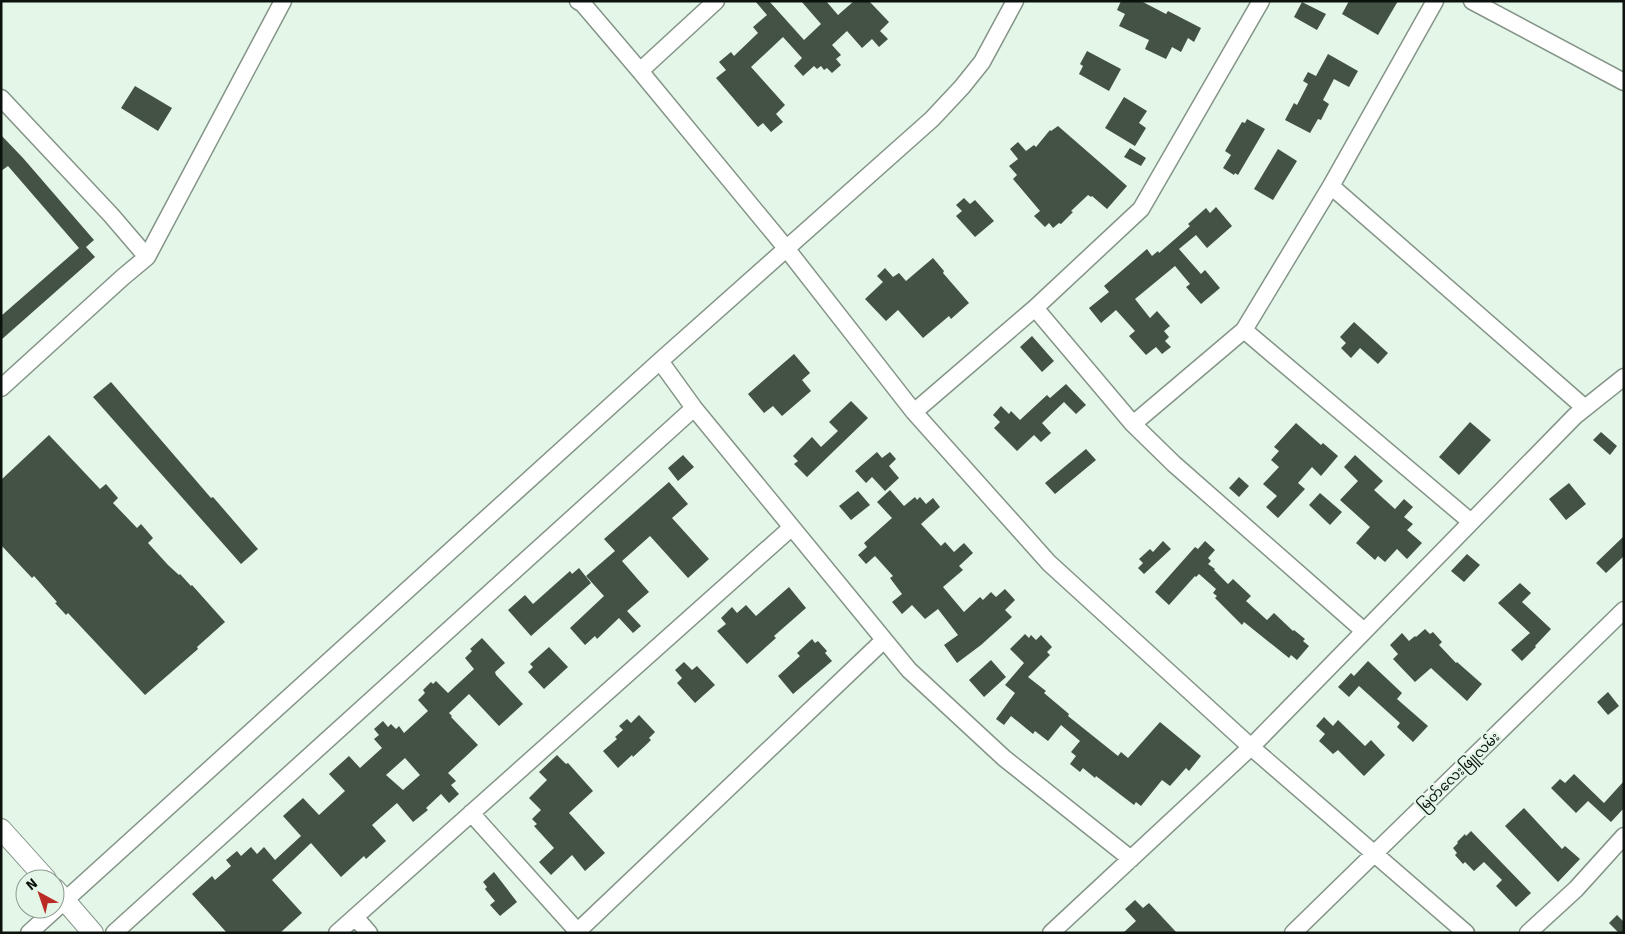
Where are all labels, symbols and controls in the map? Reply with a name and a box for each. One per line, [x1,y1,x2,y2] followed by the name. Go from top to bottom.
[1413,727,1505,817] street label: မြတ်လေးဖြူလမ်း
[15,869,65,919] north arrow
[23,875,41,894] text: N

